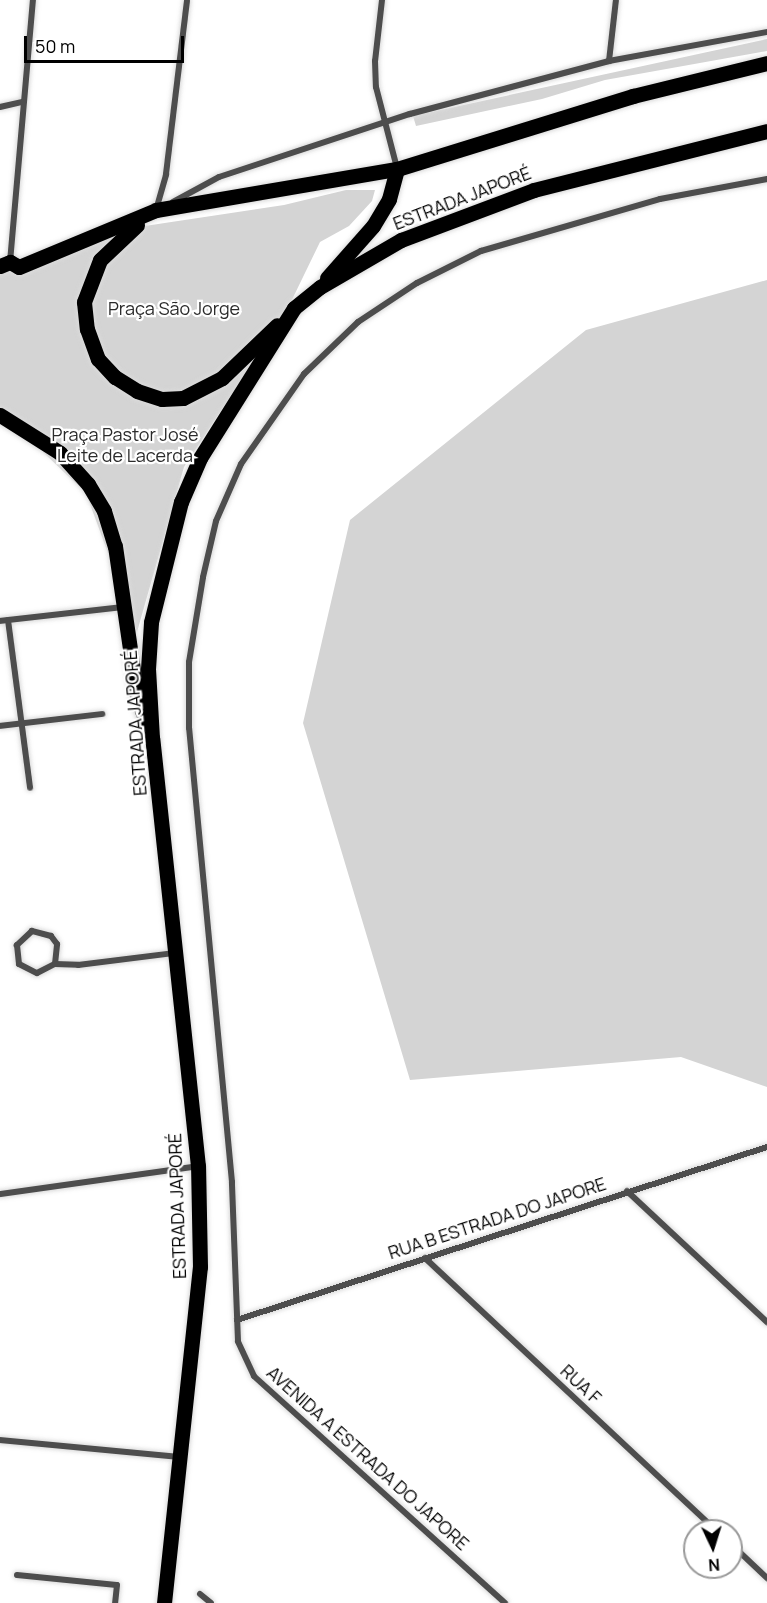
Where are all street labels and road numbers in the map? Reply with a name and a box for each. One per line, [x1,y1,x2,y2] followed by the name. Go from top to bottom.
[390,162,534,234] street label: ESTRADA JAPORÉ
[119,649,151,797] street label: ESTRADA JAPORÉ
[164,1133,190,1279] street label: ESTRADA JAPORÉ
[385,1173,609,1263] street label: RUA B ESTRADA DO JAPORE
[556,1360,606,1408] street label: RUA F
[263,1362,473,1554] street label: AVENIDA A ESTRADA DO JAPORE

